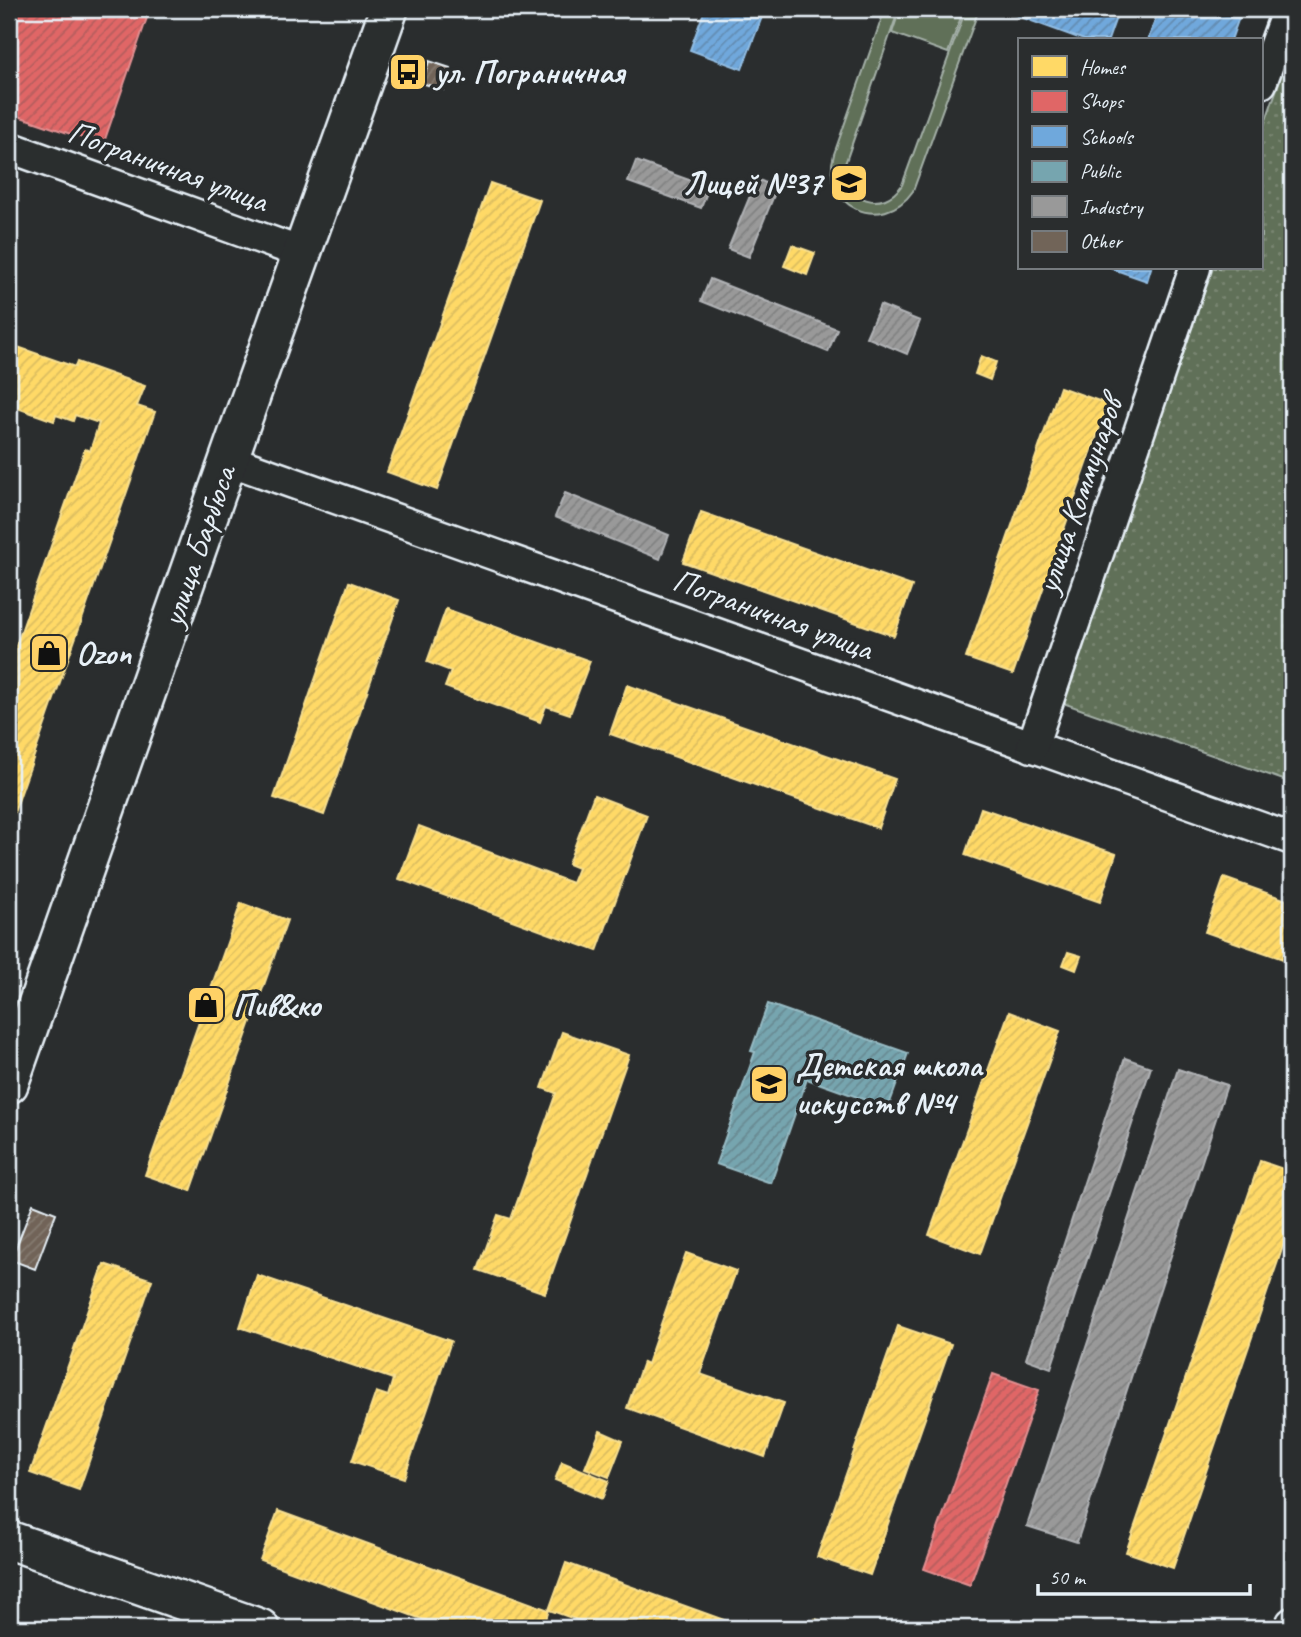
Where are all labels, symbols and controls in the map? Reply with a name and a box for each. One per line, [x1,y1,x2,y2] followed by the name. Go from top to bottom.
[1018,38,1262,270] legend
[387,51,429,93] bus stop icon: ул. Пограничная
[432,51,627,93] place label: ул. Пограничная
[1080,54,1127,80] text: Homes
[1080,88,1125,114] text: Shops
[62,110,275,222] street label: Пограничная улица
[1080,124,1134,150] text: Schools
[1080,158,1122,184] text: Public
[683,162,825,204] place label: Лицей №37
[828,162,870,204] school or university icon: Лицей №37
[1080,194,1144,220] text: Industry
[1080,228,1123,254] text: Other
[1025,384,1135,600] street label: улица Коммунаров
[150,458,246,634] street label: улица Барбюса
[667,558,880,670] street label: Пограничная улица
[28,632,70,674] shop icon: Ozon
[76,632,132,674] place label: Ozon
[185,984,227,1026] shop icon: Пив&ко
[233,984,322,1026] place label: Пив&ко
[796,1044,985,1124] place label: Детская школа искусств №4
[748,1063,790,1105] school or university icon: Детская школа искусств №4
[1038,1553,1250,1597] scale bar
[1049,1564,1087,1590] text: 50 m

